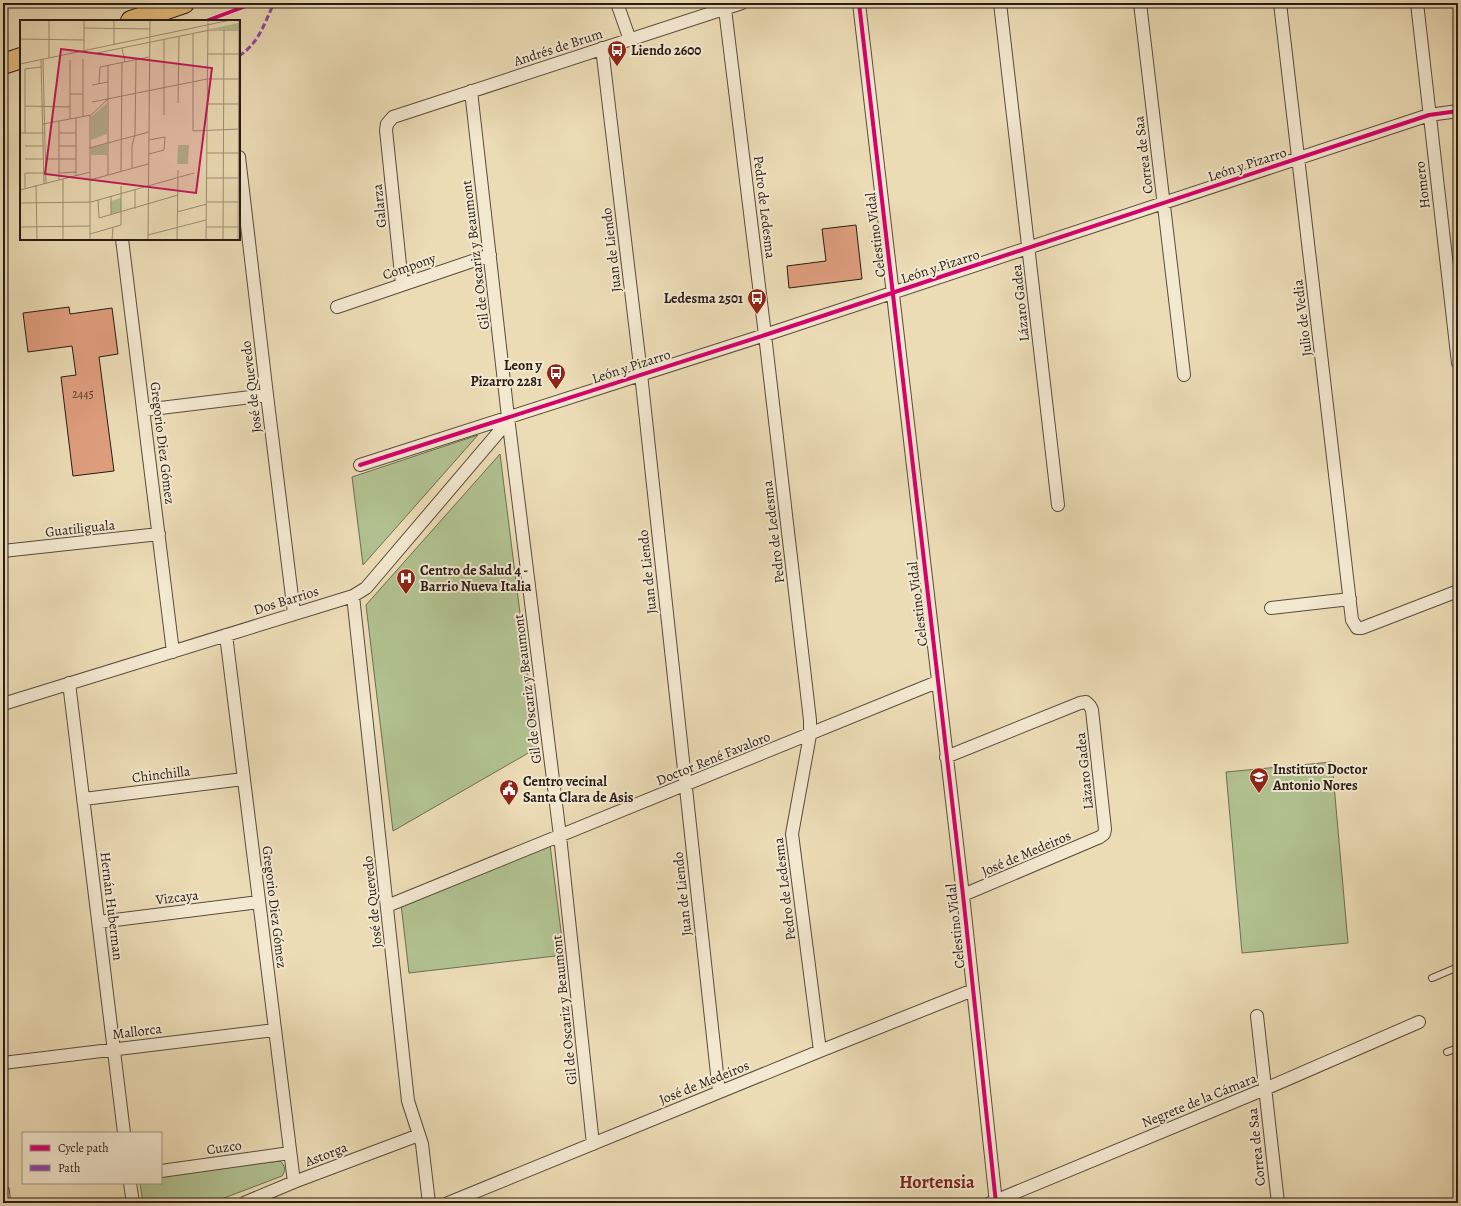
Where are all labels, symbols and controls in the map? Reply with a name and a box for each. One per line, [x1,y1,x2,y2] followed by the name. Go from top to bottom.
[20,20,240,240] inset map
[510,24,605,71] street label: Andrés de Brum
[606,39,628,67] bus stop icon: Liendo 2600
[631,41,701,60] place label: Liendo 2600
[1129,114,1158,195] street label: Correa de Saa
[1205,143,1289,186] street label: León y Pizarro
[749,155,780,260] street label: Pedro de Ledesma
[1410,160,1435,210] street label: Homero
[457,179,494,331] street label: Gil de Oscariz y Beaumont
[368,183,391,229] street label: Galarza
[861,191,890,279] street label: Celestino Vidal
[597,207,626,293] street label: Juan de Liendo
[898,245,982,288] street label: León y Pizarro
[380,248,439,284] street label: Compony
[1007,263,1034,343] street label: Lázaro Gadea
[1288,278,1317,357] street label: Julio de Vedia
[746,287,768,315] bus stop icon: Ledesma 2501
[664,289,743,308] place label: Ledesma 2501
[236,340,267,434] street label: José de Quevedo
[589,345,673,388] street label: León y Pizarro
[470,356,542,391] place label: Leon y Pizarro 2281
[545,362,567,390] bus stop icon: Leon y Pizarro 2281
[146,381,179,505] street label: Gregorio Diez Gómez
[72,386,94,402] house number: 2445
[758,479,789,584] street label: Pedro de Ledesma
[44,515,116,542] street label: Guatiliguala
[634,529,661,615] street label: Juan de Liendo
[903,560,932,648] street label: Celestino Vidal
[420,561,532,596] place label: Centro de Salud 4 - Barrio Nueva Italia
[395,567,417,595] hospital icon: Centro de Salud 4 - Barrio Nueva Italia
[251,582,321,619] street label: Dos Barrios
[509,613,546,765] street label: Gil de Oscariz y Beaumont
[653,727,773,790] street label: Doctor René Favaloro
[1071,731,1098,811] street label: Läzaro Gadea
[1272,760,1368,795] place label: Instituto Doctor Antonio Nores
[131,761,192,787] street label: Chinchilla
[1248,766,1270,794] school or university icon: Instituto Doctor Antonio Nores
[523,772,634,807] place label: Centro vecinal Santa Clara de Asis
[498,778,520,806] public building icon: Centro vecinal Santa Clara de Asis
[978,826,1074,881] street label: José de Medeiros
[769,836,800,941] street label: Pedro de Ledesma
[258,845,291,969] street label: Gregorio Diez Gómez
[95,851,128,962] street label: Hernán Huberman
[669,851,696,937] street label: Juan de Liendo
[358,855,387,949] street label: José de Quevedo
[942,882,969,969] street label: Celestino Vidal
[154,885,200,910] street label: Vizcaya
[547,934,582,1086] street label: Gil de Oscariz y Beaumont
[111,1019,163,1044] street label: Mallorca
[656,1056,752,1109] street label: José de Medeiros
[1139,1069,1260,1132] street label: Negrete de la Cámara
[1243,1107,1270,1187] street label: Correa de Saa
[22,1132,162,1184] legend
[205,1136,243,1159] street label: Cuzco
[301,1138,351,1172] street label: Astorga
[58,1140,109,1156] text: Cycle path
[58,1160,81,1176] text: Path
[899,1170,975,1194] district label: Hortensia

